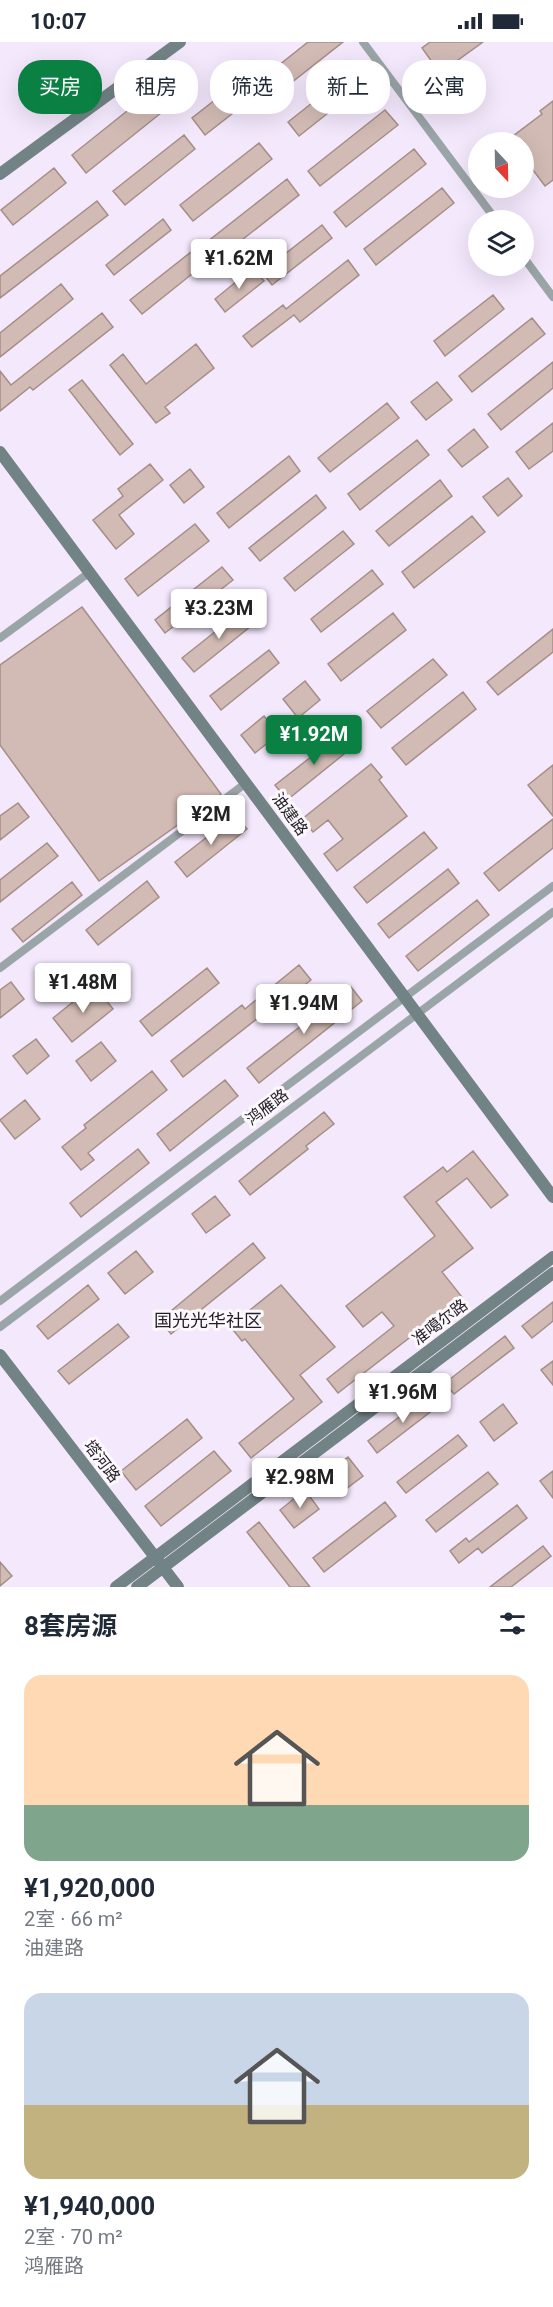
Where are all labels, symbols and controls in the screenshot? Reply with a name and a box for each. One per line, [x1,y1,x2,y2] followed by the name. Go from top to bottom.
[30,9,87,34] text: 10:07
[18,60,102,114] chip: 买房
[114,60,198,114] chip: 租房
[210,60,294,114] chip: 筛选
[306,60,390,114] chip: 新上
[402,60,486,114] chip: 公寓
[468,132,534,198] north arrow
[468,132,534,276] map controls
[468,210,534,276] button: layers
[190,239,288,290] pin: ¥1.62M
[205,246,273,270] text: ¥1.62M
[170,589,268,640] pin: ¥3.23M
[185,596,253,620] text: ¥3.23M
[265,715,363,766] pin: ¥1.92M
[280,722,348,746] text: ¥1.92M
[268,789,312,839] street label: 油建路
[182,795,240,846] pin: ¥2M
[191,802,231,826] text: ¥2M
[34,963,132,1014] pin: ¥1.48M
[49,970,117,994] text: ¥1.48M
[255,984,353,1035] pin: ¥1.94M
[270,991,338,1015] text: ¥1.94M
[242,1085,292,1129] street label: 鸿雁路
[409,1295,471,1349] street label: 准噶尔路
[154,1310,262,1331] district label: 国光光华社区
[354,1373,452,1424] pin: ¥1.96M
[369,1380,437,1404] text: ¥1.96M
[80,1436,124,1486] street label: 塔河路
[251,1458,349,1509] pin: ¥2.98M
[266,1465,334,1489] text: ¥2.98M
[496,1607,529,1640] icon: filters
[24,1611,117,1641] text: 8套房源
[223,1714,331,1822] icon: home
[24,1873,155,1903] text: ¥1,920,000
[24,1907,123,1931] text: 2室 · 66 m²
[24,1936,84,1960] text: 油建路
[223,2032,331,2140] icon: home
[24,2191,155,2221] text: ¥1,940,000
[24,2225,123,2249] text: 2室 · 70 m²
[24,2254,84,2278] text: 鸿雁路

